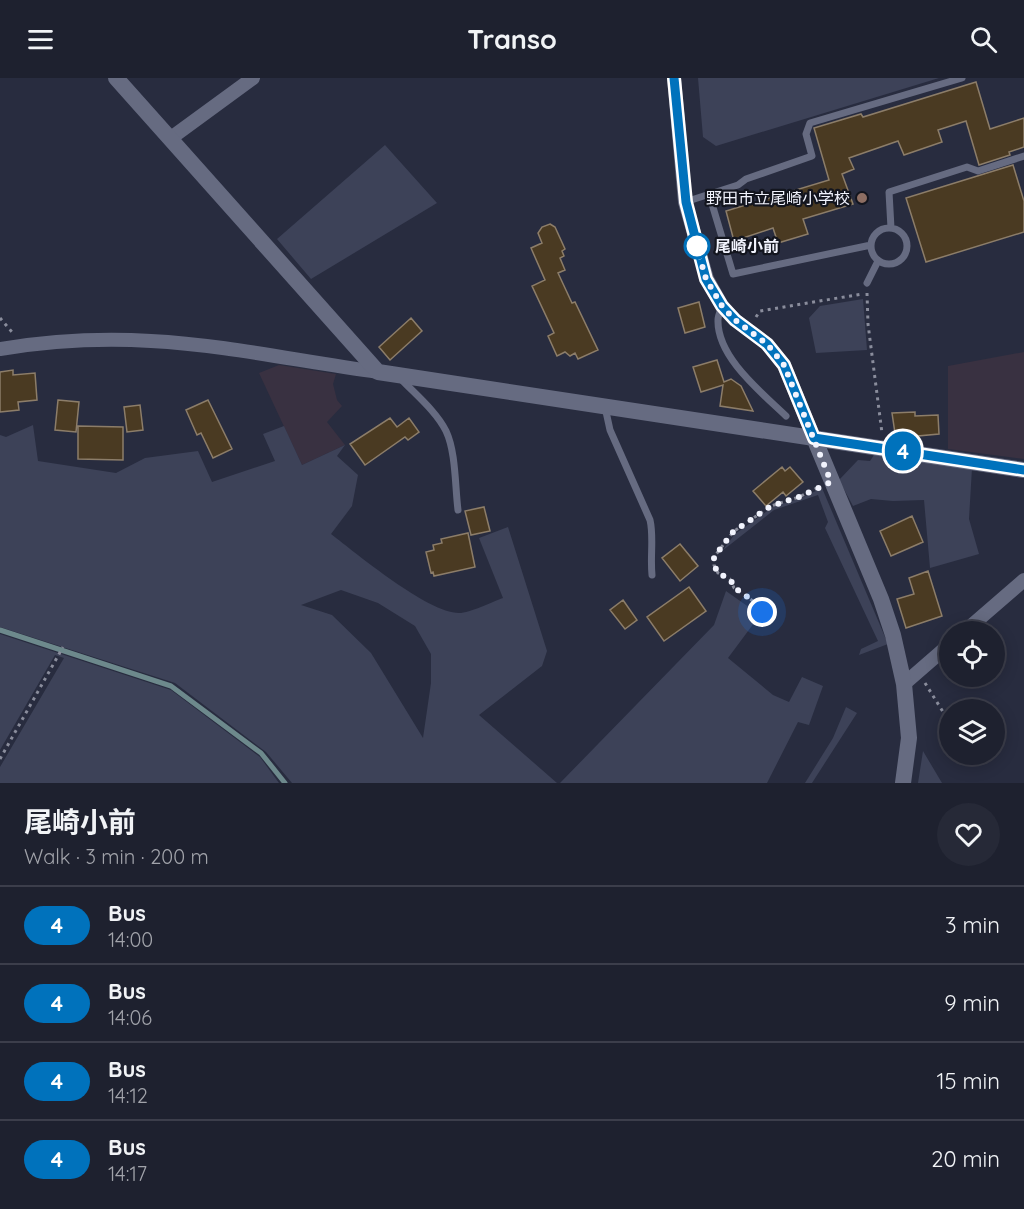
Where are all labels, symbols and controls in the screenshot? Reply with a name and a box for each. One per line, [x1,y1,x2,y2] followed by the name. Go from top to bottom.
[467,22,557,56] text: Transo
[24,23,57,56] icon: menu
[967,23,1000,56] icon: search
[706,188,850,208] place label: 野田市立尾崎小学校
[855,191,869,205] marker: 野田市立尾崎小学校
[684,233,710,259] marker: 尾崎小前
[715,236,779,256] place label: 尾崎小前
[884,432,922,470] line badge: 4
[897,438,909,464] text: 4
[747,597,777,627] your location
[939,621,1005,765] map controls
[939,621,1005,687] button: locate
[939,699,1005,765] button: layers
[937,803,1000,866] button: heart
[24,804,136,839] text: 尾崎小前
[24,844,209,869] text: Walk · 3 min · 200 m
[108,899,146,927] text: Bus
[945,911,1000,939] text: 3 min
[51,912,63,938] text: 4
[108,927,153,952] text: 14:00
[108,977,146,1005] text: Bus
[944,989,1000,1017] text: 9 min
[51,990,63,1016] text: 4
[108,1005,152,1030] text: 14:06
[108,1055,146,1083] text: Bus
[936,1067,1000,1095] text: 15 min
[51,1068,63,1094] text: 4
[108,1083,148,1108] text: 14:12
[108,1133,146,1161] text: Bus
[931,1145,1000,1173] text: 20 min
[51,1146,63,1172] text: 4
[108,1161,147,1186] text: 14:17

